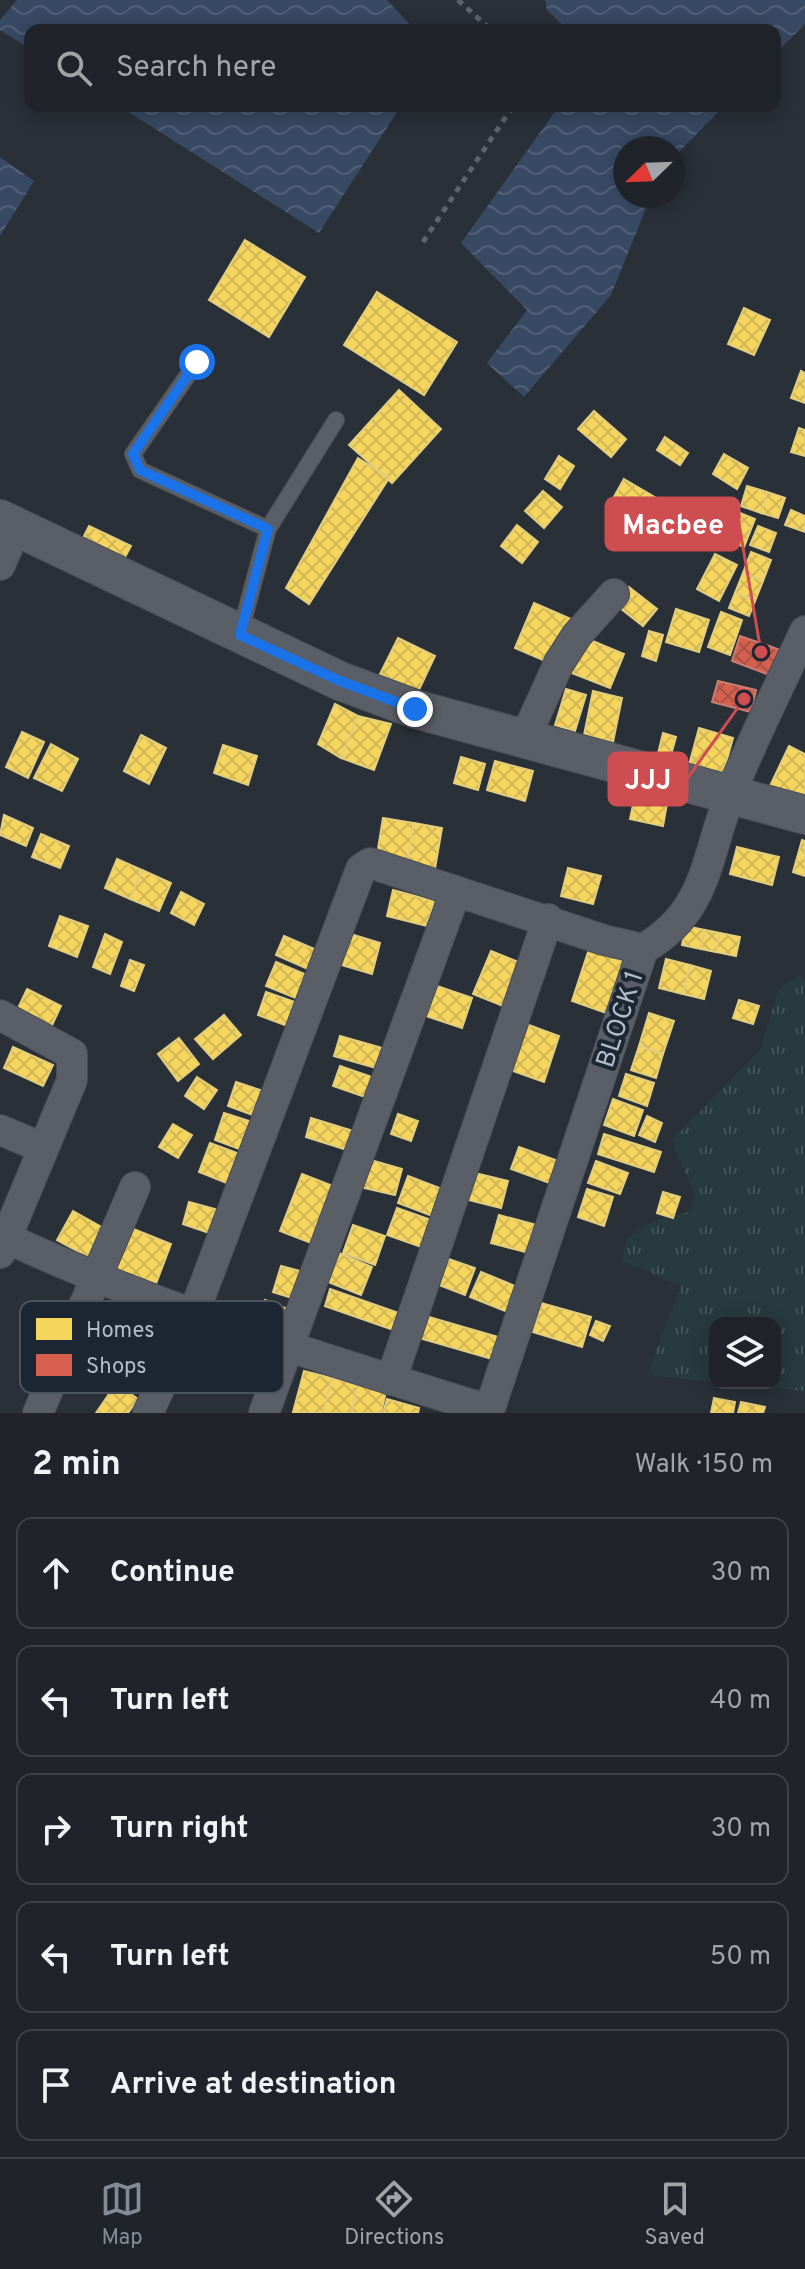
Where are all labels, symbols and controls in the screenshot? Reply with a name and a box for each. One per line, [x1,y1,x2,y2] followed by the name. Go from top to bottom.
[24,24,781,112] search box
[52,46,96,90] icon: search
[116,50,276,87] text: Search here
[613,136,685,208] north arrow
[179,344,215,380] route start
[606,498,739,550] callout: Macbee
[622,509,724,545] text: Macbee
[397,691,433,727] route end
[609,753,687,805] callout: JJJ
[625,764,671,800] text: JJJ
[590,967,653,1072] street label: BLOCK 1
[20,1301,284,1393] legend
[709,1317,781,1389] map controls
[709,1317,781,1389] button: layers
[86,1318,155,1345] text: Homes
[86,1354,147,1381] text: Shops
[32,1444,121,1487] text: 2 min
[635,1449,773,1482] text: Walk · 150 m
[34,1551,78,1595] icon: ahead
[110,1555,235,1592] text: Continue
[711,1557,771,1590] text: 30 m
[34,1679,78,1723] icon: left
[110,1683,230,1720] text: Turn left
[710,1685,771,1718] text: 40 m
[34,1807,78,1851] icon: right
[110,1811,248,1848] text: Turn right
[711,1813,771,1846] text: 30 m
[34,1935,78,1979] icon: left
[110,1939,230,1976] text: Turn left
[710,1941,771,1974] text: 50 m
[34,2063,78,2107] icon: arrive
[110,2067,396,2104] text: Arrive at destination
[100,2177,144,2252] tab: Map
[344,2177,444,2252] tab: Directions
[644,2177,705,2252] tab: Saved

